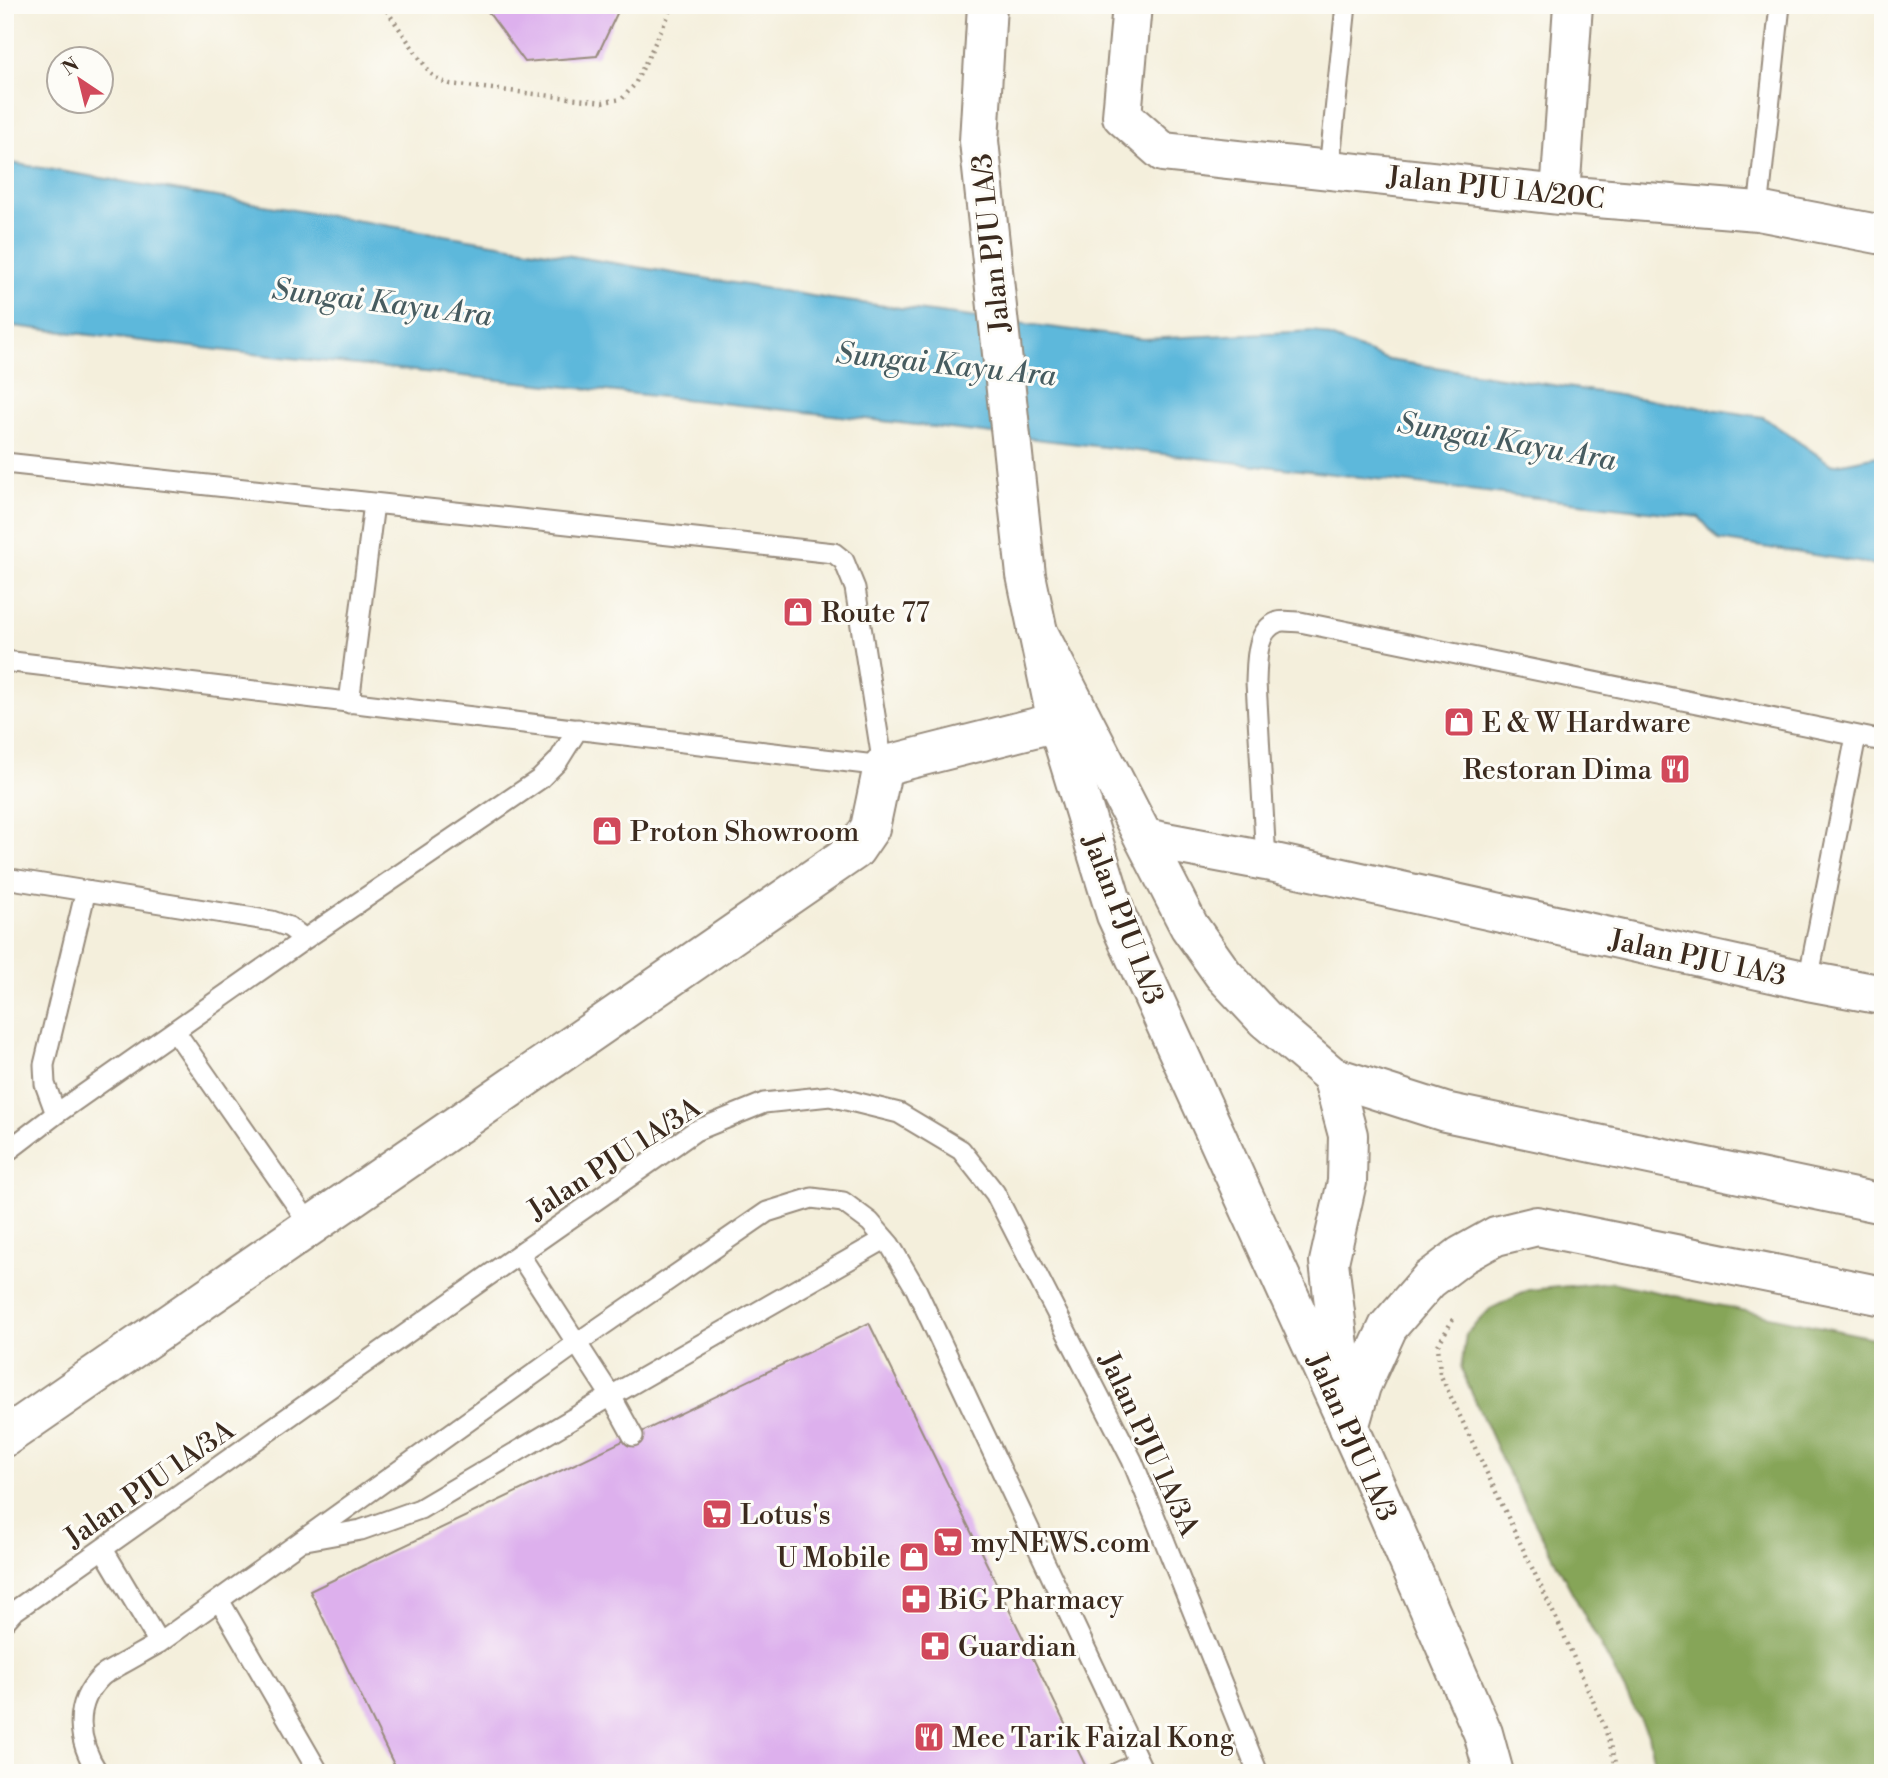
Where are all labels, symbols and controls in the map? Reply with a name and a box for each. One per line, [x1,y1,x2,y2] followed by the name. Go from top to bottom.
[46,46,116,116] north arrow
[58,53,84,81] text: N
[965,152,1018,335] street label: Jalan PJU 1A/3
[1385,160,1606,217] street label: Jalan PJU 1A/20C
[270,271,494,335] water label: Sungai Kayu Ara
[834,335,1058,395] water label: Sungai Kayu Ara
[1395,404,1619,480] water label: Sungai Kayu Ara
[781,595,815,629] shop icon: Route 77
[821,596,930,631] place label: Route 77
[1442,705,1476,739] shop icon: E & W Hardware
[1482,706,1691,741] place label: E & W Hardware
[1658,752,1692,786] restaurant icon: Restoran Dima
[1463,753,1653,788] place label: Restoran Dima
[590,814,624,848] shop icon: Proton Showroom
[630,815,859,850] place label: Proton Showroom
[1074,828,1171,1010] street label: Jalan PJU 1A/3
[1605,922,1789,994] street label: Jalan PJU 1A/3
[521,1090,708,1229] street label: Jalan PJU 1A/3A
[1090,1346,1207,1543] street label: Jalan PJU 1A/3A
[1299,1347,1404,1527] street label: Jalan PJU 1A/3
[58,1412,242,1556] street label: Jalan PJU 1A/3A
[700,1497,734,1531] supermarket icon: Lotus's
[740,1498,831,1533] place label: Lotus's
[931,1525,965,1559] supermarket icon: myNEWS.com
[971,1526,1150,1561] place label: myNEWS.com
[897,1540,931,1574] shop icon: U Mobile
[776,1541,891,1576] place label: U Mobile
[899,1582,933,1616] pharmacy icon: BiG Pharmacy
[938,1583,1124,1618] place label: BiG Pharmacy
[918,1629,952,1663] pharmacy icon: Guardian
[958,1630,1077,1665] place label: Guardian
[912,1720,946,1754] restaurant icon: Mee Tarik Faizal Kong
[952,1721,1235,1756] place label: Mee Tarik Faizal Kong

